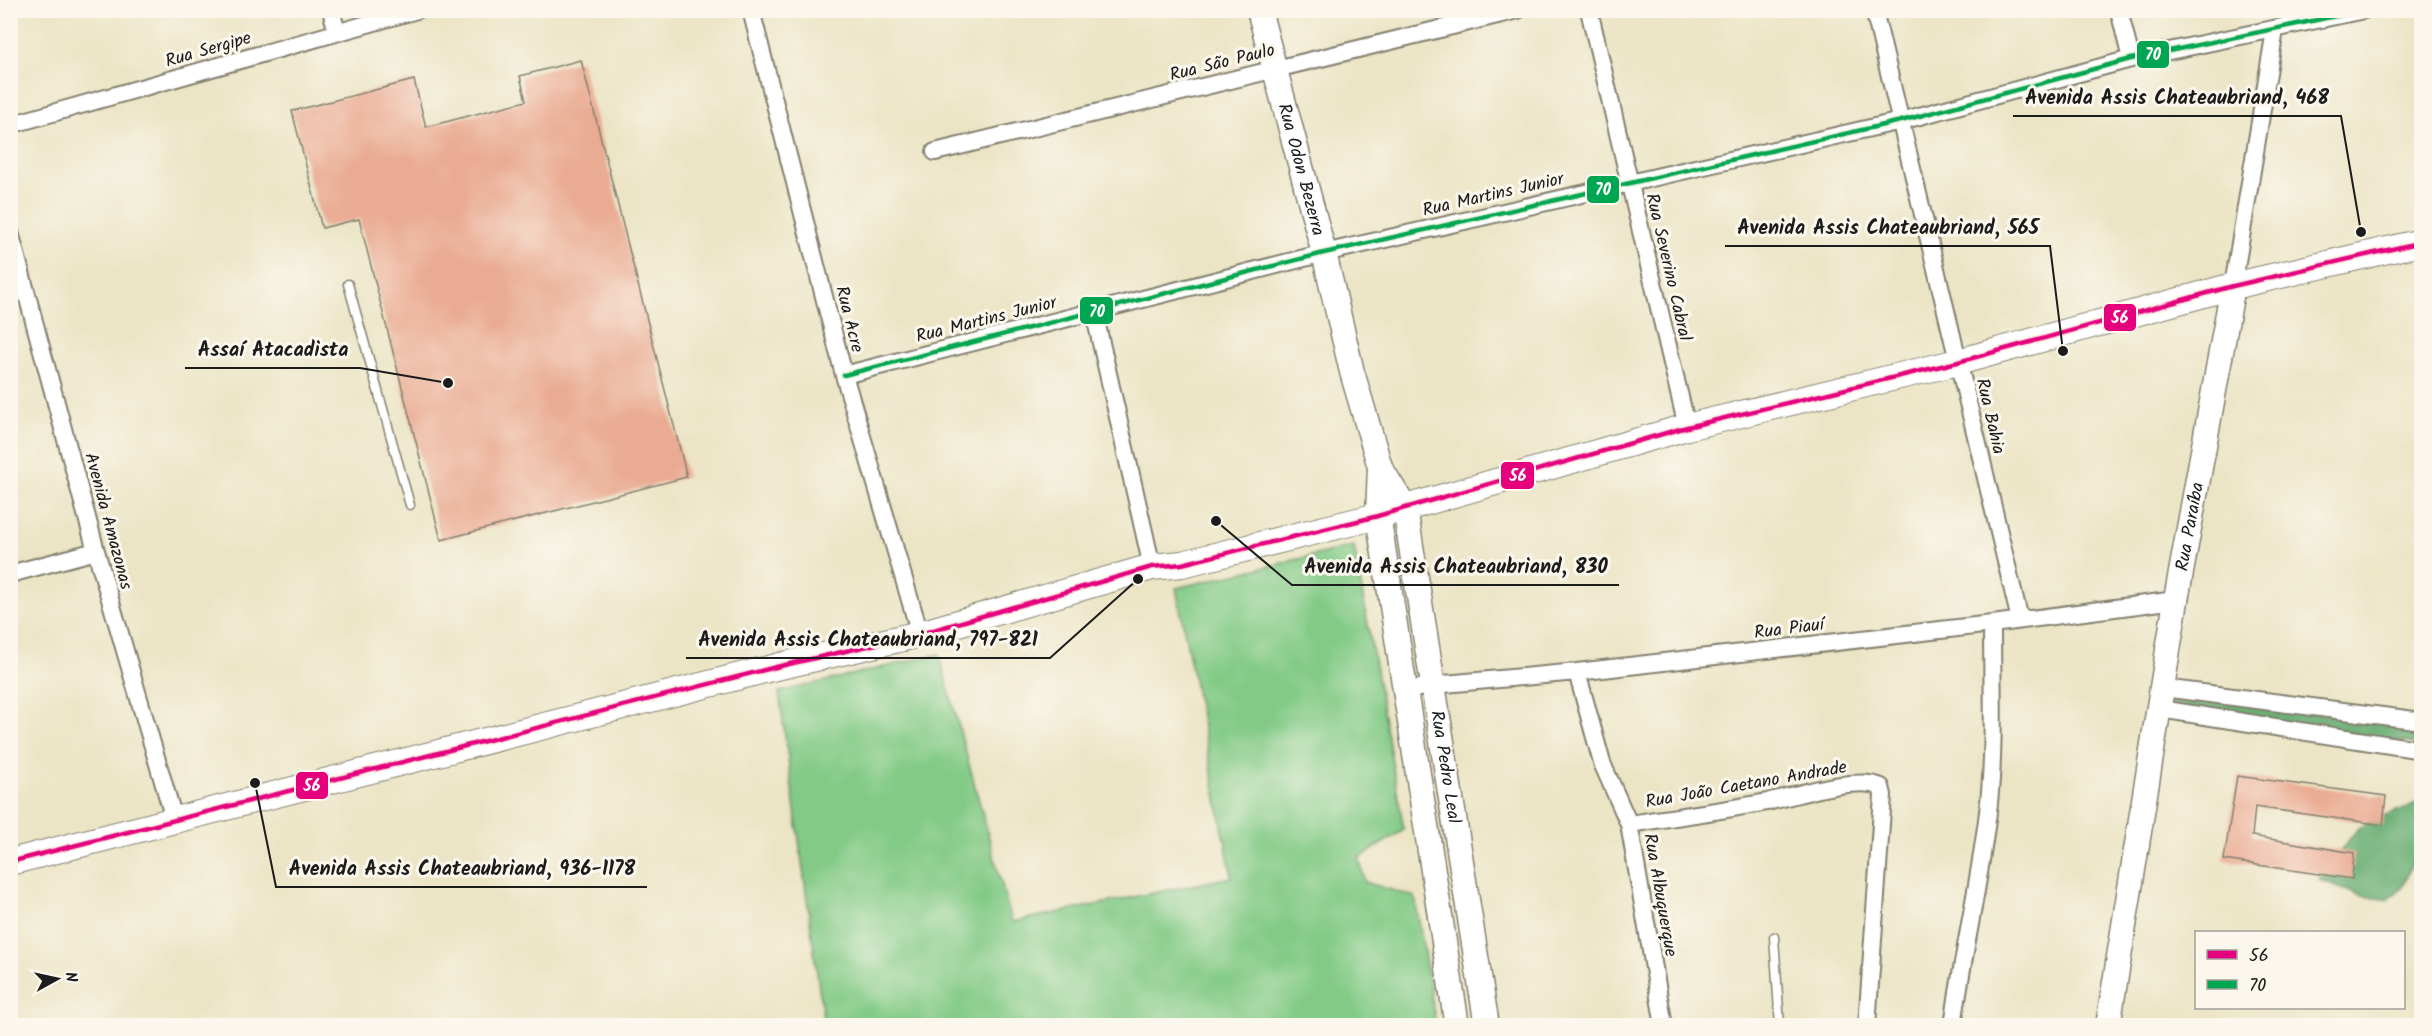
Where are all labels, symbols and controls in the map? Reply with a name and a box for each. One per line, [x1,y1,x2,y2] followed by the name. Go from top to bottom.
[162,24,255,77] street label: Rua Sergipe
[1167,36,1278,91] street label: Rua São Paulo
[2136,40,2170,69] line badge: 70
[2145,43,2162,68] text: 70
[2013,78,2341,116] callout: Avenida Assis Chateaubriand, 468
[2025,83,2329,115] text: Avenida Assis Chateaubriand, 468
[1269,100,1332,239] street label: Rua Odon Bezerra
[1420,165,1568,226] street label: Rua Martins Junior
[1586,175,1620,204] line badge: 70
[1595,178,1612,203] text: 70
[1636,191,1699,345] street label: Rua Severino Cabral
[1725,208,2050,246] callout: Avenida Assis Chateaubriand, 565
[1737,213,2041,245] text: Avenida Assis Chateaubriand, 565
[826,283,871,356] street label: Rua Acre
[913,289,1061,352] street label: Rua Martins Junior
[1079,296,1114,325] line badge: 70
[1089,300,1106,325] text: 70
[2103,303,2137,332] line badge: 56
[2111,306,2129,331] text: 56
[185,330,360,368] callout: Assaí Atacadista
[198,335,348,367] text: Assaí Atacadista
[1967,376,2012,457] street label: Rua Bahia
[75,450,140,593] street label: Avenida Amazonas
[1500,461,1535,490] line badge: 56
[1509,464,1527,489] text: 56
[2169,480,2213,574] street label: Rua Paraíba
[1292,547,1619,585] callout: Avenida Assis Chateaubriand, 830
[1304,552,1609,584] text: Avenida Assis Chateaubriand, 830
[1753,610,1829,648] street label: Rua Piauí
[686,620,1050,658] callout: Avenida Assis Chateaubriand, 797-821
[698,625,1038,657] text: Avenida Assis Chateaubriand, 797-821
[1421,709,1468,826] street label: Rua Pedro Leal
[1643,753,1849,817] street label: Rua João Caetano Andrade
[295,771,329,800] line badge: 56
[303,774,321,799] text: 56
[1634,831,1685,959] street label: Rua Albuquerque
[276,849,647,887] callout: Avenida Assis Chateaubriand, 936-1178
[289,854,635,886] text: Avenida Assis Chateaubriand, 936-1178
[2195,931,2405,1009] legend
[2249,942,2269,971] text: 56
[27,949,87,1009] north arrow
[57,970,83,984] text: N
[2249,972,2266,1001] text: 70

